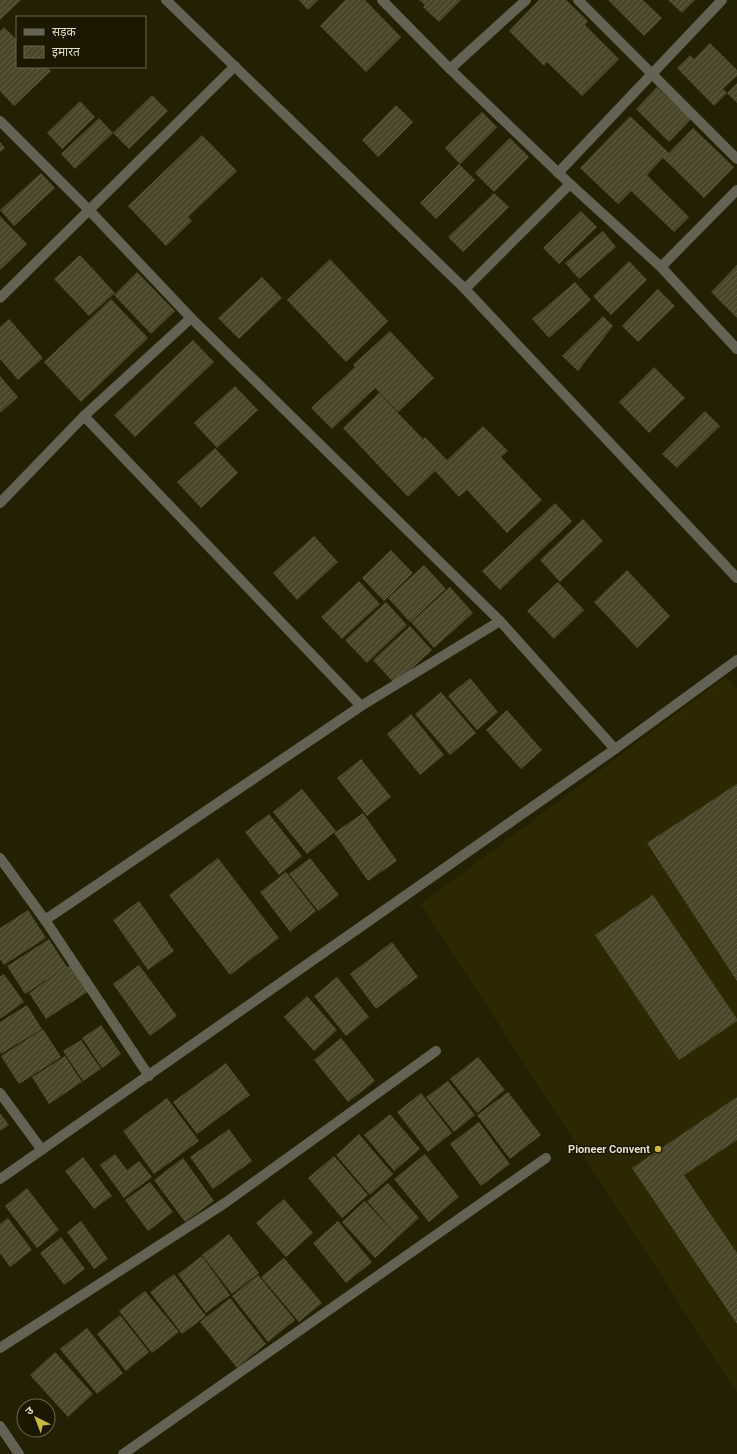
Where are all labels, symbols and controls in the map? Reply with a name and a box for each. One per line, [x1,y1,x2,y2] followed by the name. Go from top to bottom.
[16,16,146,68] legend
[52,25,77,39] text: सड़क
[52,45,81,59] text: इमारत
[568,1143,650,1156] place label: Pioneer Convent
[653,1144,663,1154] marker: Pioneer Convent
[16,1398,56,1438] north arrow
[23,1404,37,1418] text: उ

